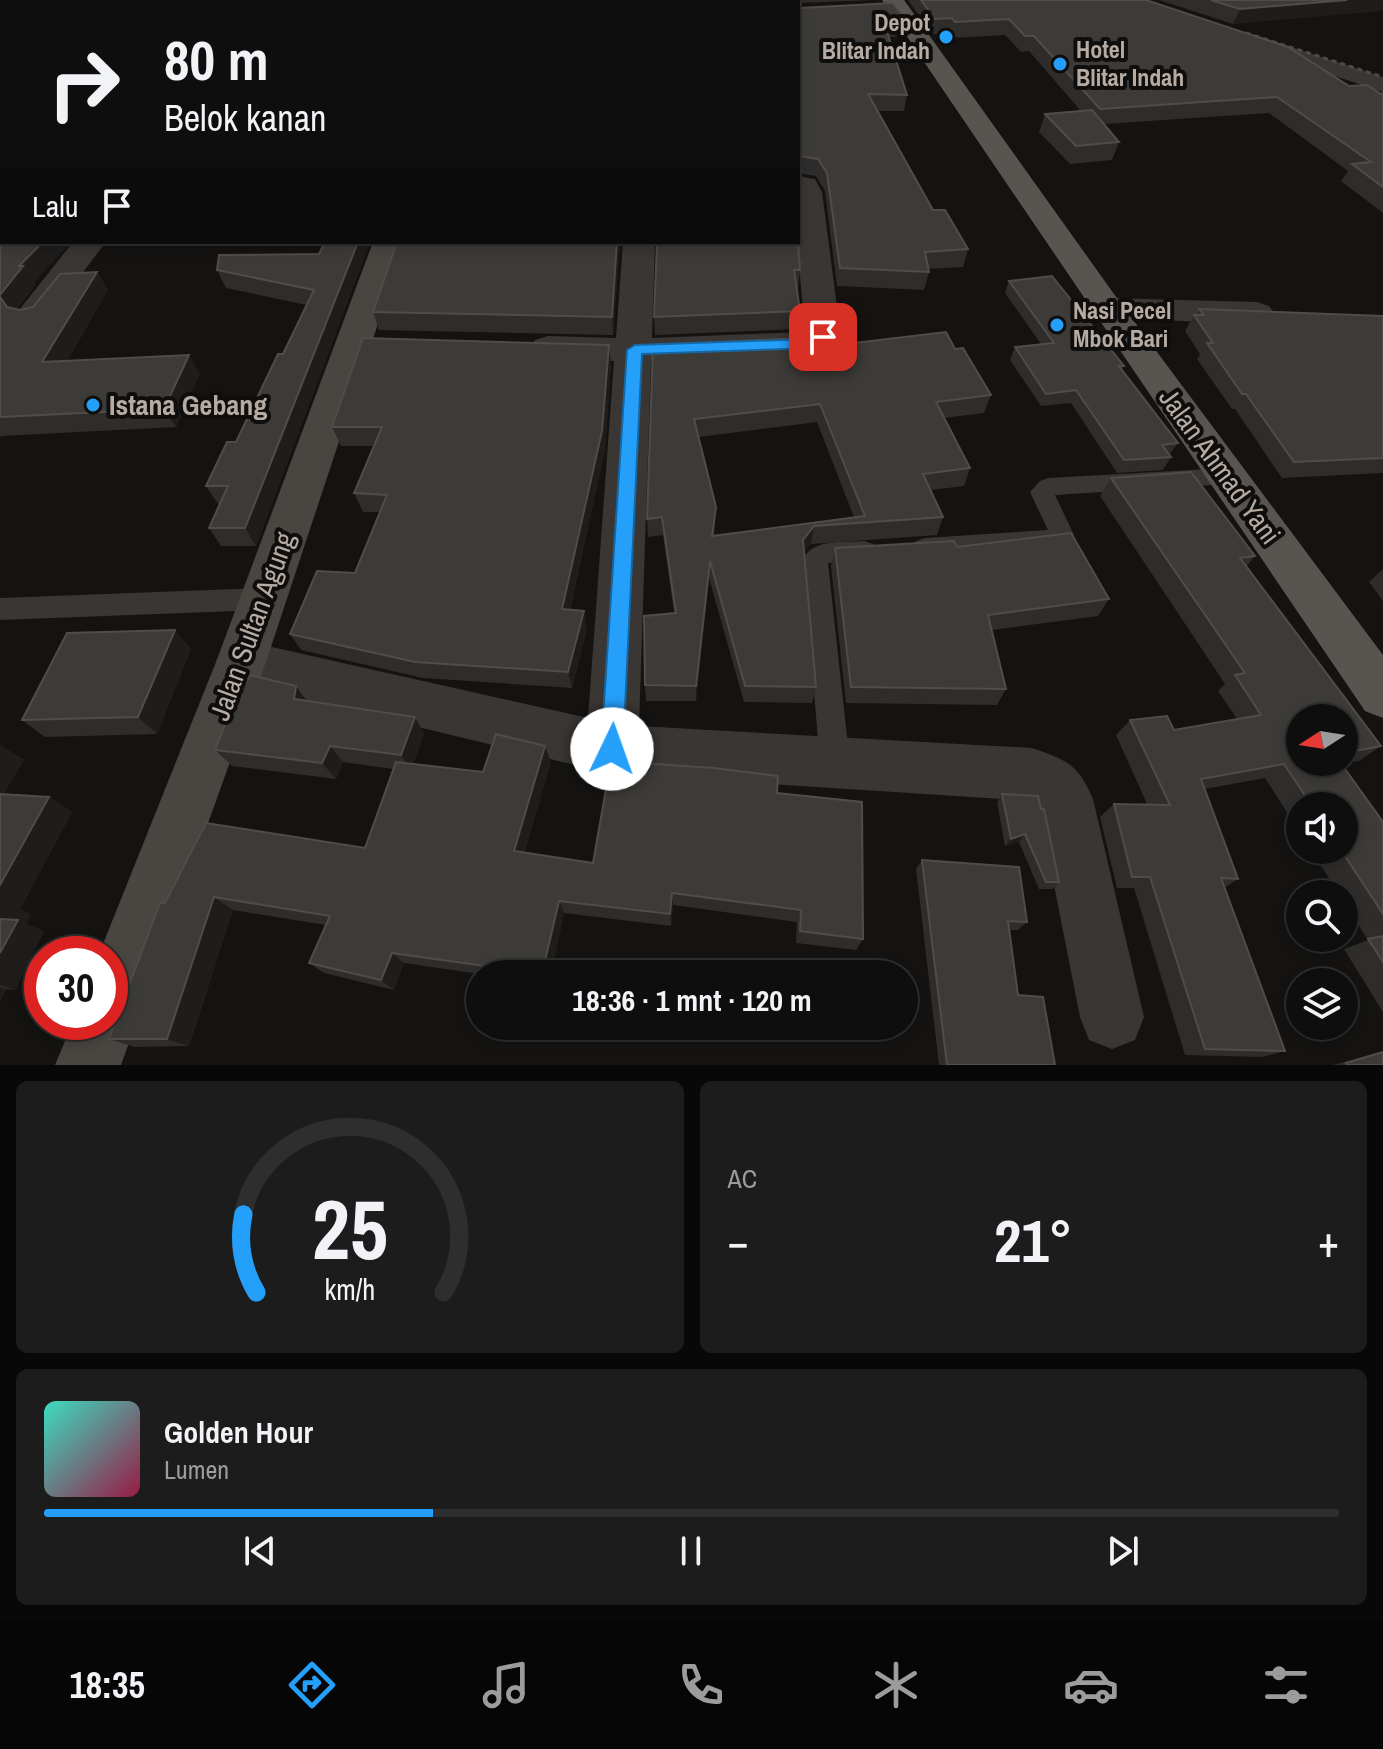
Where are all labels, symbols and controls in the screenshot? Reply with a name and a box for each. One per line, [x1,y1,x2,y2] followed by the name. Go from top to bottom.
[822,6,930,66] place label: Depot Blitar Indah
[164,22,269,97] text: 80 m
[937,28,955,46] marker: Depot Blitar Indah
[32,32,136,136] icon: right
[1076,33,1184,93] place label: Hotel Blitar Indah
[1051,55,1069,73] marker: Hotel Blitar Indah
[164,94,326,142] text: Belok kanan
[95,184,139,228] icon: arrive
[32,186,79,226] text: Lalu
[1073,294,1171,354] place label: Nasi Pecel Mbok Bari
[789,303,857,371] pin
[801,315,845,359] icon: arrive
[1048,316,1066,334] marker: Nasi Pecel Mbok Bari
[1150,380,1290,552] street label: Jalan Ahmad Yani
[109,386,267,424] place label: Istana Gebang
[84,396,102,414] marker: Istana Gebang
[200,526,304,725] street label: Jalan Sultan Agung
[1286,704,1358,776] north arrow
[1286,704,1358,1040] map controls
[570,707,654,791] position arrow
[1286,792,1358,864] button: sound
[1286,880,1358,952] button: search
[24,936,128,1040] speed limit sign: 30
[1286,968,1358,1040] button: layers
[572,980,812,1020] text: 18:36 · 1 mnt · 120 m
[728,1161,757,1196] text: AC
[312,1173,388,1285] text: 25
[994,1200,1073,1281] text: 21°
[728,1211,749,1271] text: −
[1318,1211,1339,1271] text: +
[324,1270,375,1309] text: km/h
[164,1412,313,1452] text: Golden Hour
[164,1452,229,1487] text: Lumen
[238,1529,282,1573] icon: previous
[669,1529,713,1573] icon: pause
[1101,1529,1145,1573] icon: next
[284,1657,340,1713] icon: directions
[478,1657,534,1713] icon: music
[673,1657,729,1713] icon: phone
[868,1657,924,1713] icon: climate
[1063,1657,1119,1713] icon: car
[1258,1657,1314,1713] icon: filters
[69,1661,145,1709] text: 18:35

